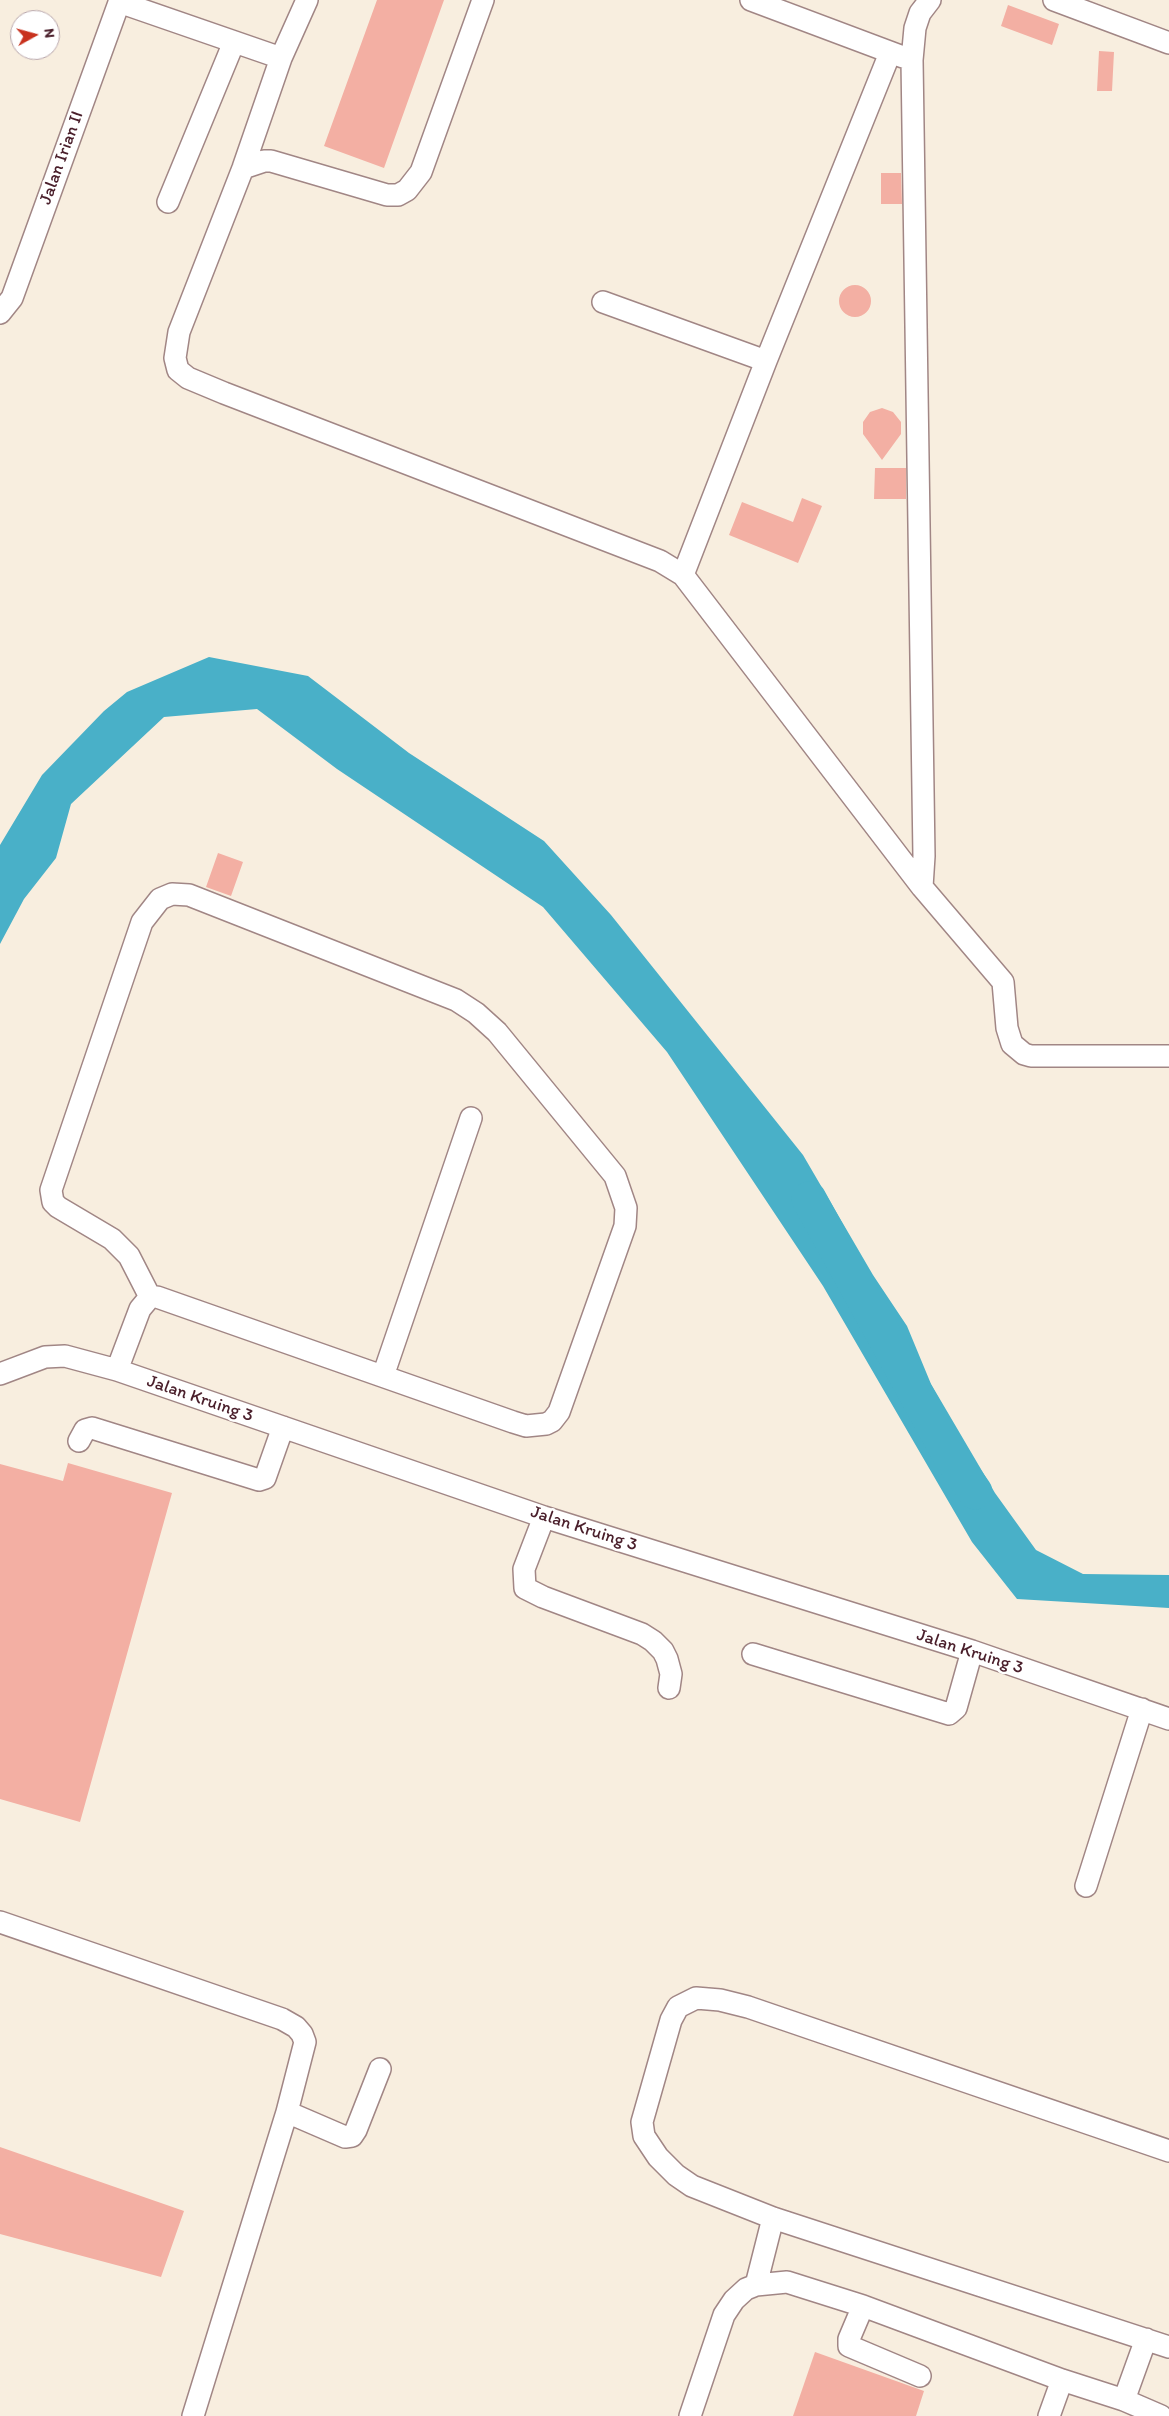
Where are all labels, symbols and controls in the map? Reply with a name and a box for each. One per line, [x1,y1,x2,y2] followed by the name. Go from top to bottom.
[10,10,60,60] north arrow
[40,27,58,39] text: N
[35,108,89,208] street label: Jalan Irian II
[144,1371,256,1427] street label: Jalan Kruing 3
[528,1502,640,1556] street label: Jalan Kruing 3
[914,1625,1026,1679] street label: Jalan Kruing 3

